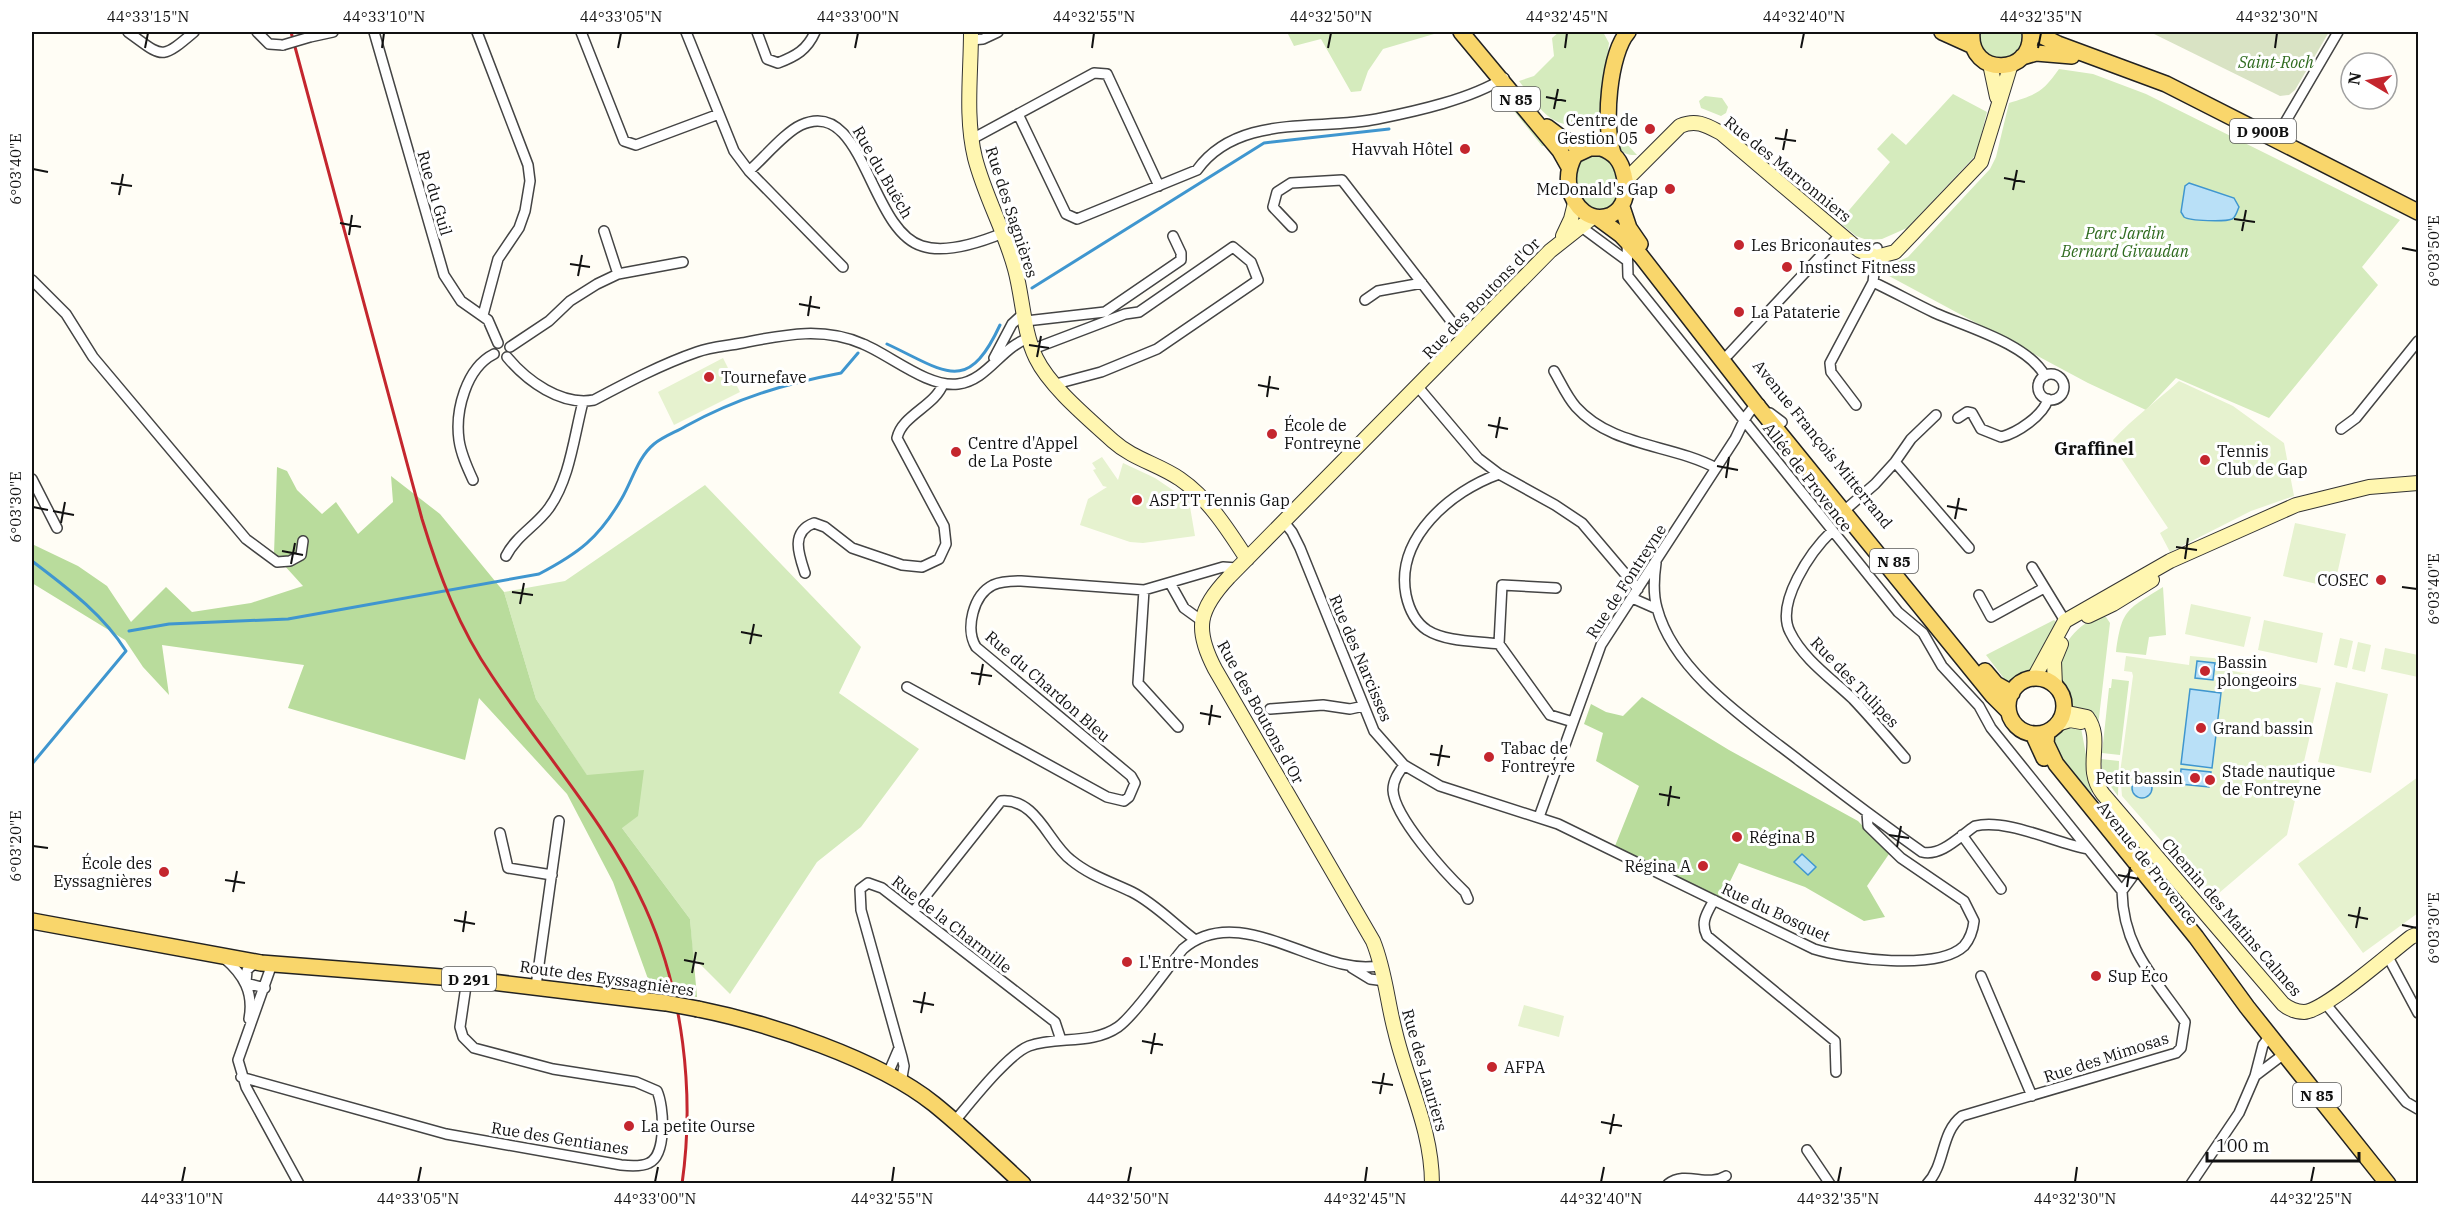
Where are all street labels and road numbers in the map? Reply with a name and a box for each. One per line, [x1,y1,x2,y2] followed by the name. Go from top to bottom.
[1492,87,1540,111] road number: N 85
[1720,112,1856,226] street label: Rue des Marronniers
[2230,119,2296,143] road number: D 900B
[848,122,918,222] street label: Rue du Buëch
[981,144,1043,280] street label: Rue des Sagnières
[413,148,457,238] street label: Rue du Guil
[1418,233,1544,363] street label: Rue des Boutons d'Or
[1749,356,1897,532] street label: Avenue François Mitterrand
[1759,418,1857,536] street label: Allée de Provence
[1582,520,1670,642] street label: Rue de Fontreyne
[1870,549,1918,573] road number: N 85
[1325,591,1397,725] street label: Rue des Narcisses
[981,626,1115,746] street label: Rue du Chardon Bleu
[1807,632,1903,732] street label: Rue des Tulipes
[1213,637,1309,787] street label: Rue des Boutons d'Or
[2093,797,2203,929] street label: Avenue de Provence
[2158,834,2306,1000] street label: Chemin des Matins Calmes
[888,871,1016,977] street label: Rue de la Charmille
[1719,878,1834,946] street label: Rue du Bosquet
[518,956,696,1000] street label: Route des Eyssagnières
[442,967,496,991] road number: D 291
[1398,1007,1452,1133] street label: Rue des Lauriers
[2041,1027,2171,1087] street label: Rue des Mimosas
[2293,1083,2341,1107] road number: N 85
[490,1117,630,1159] street label: Rue des Gentianes

